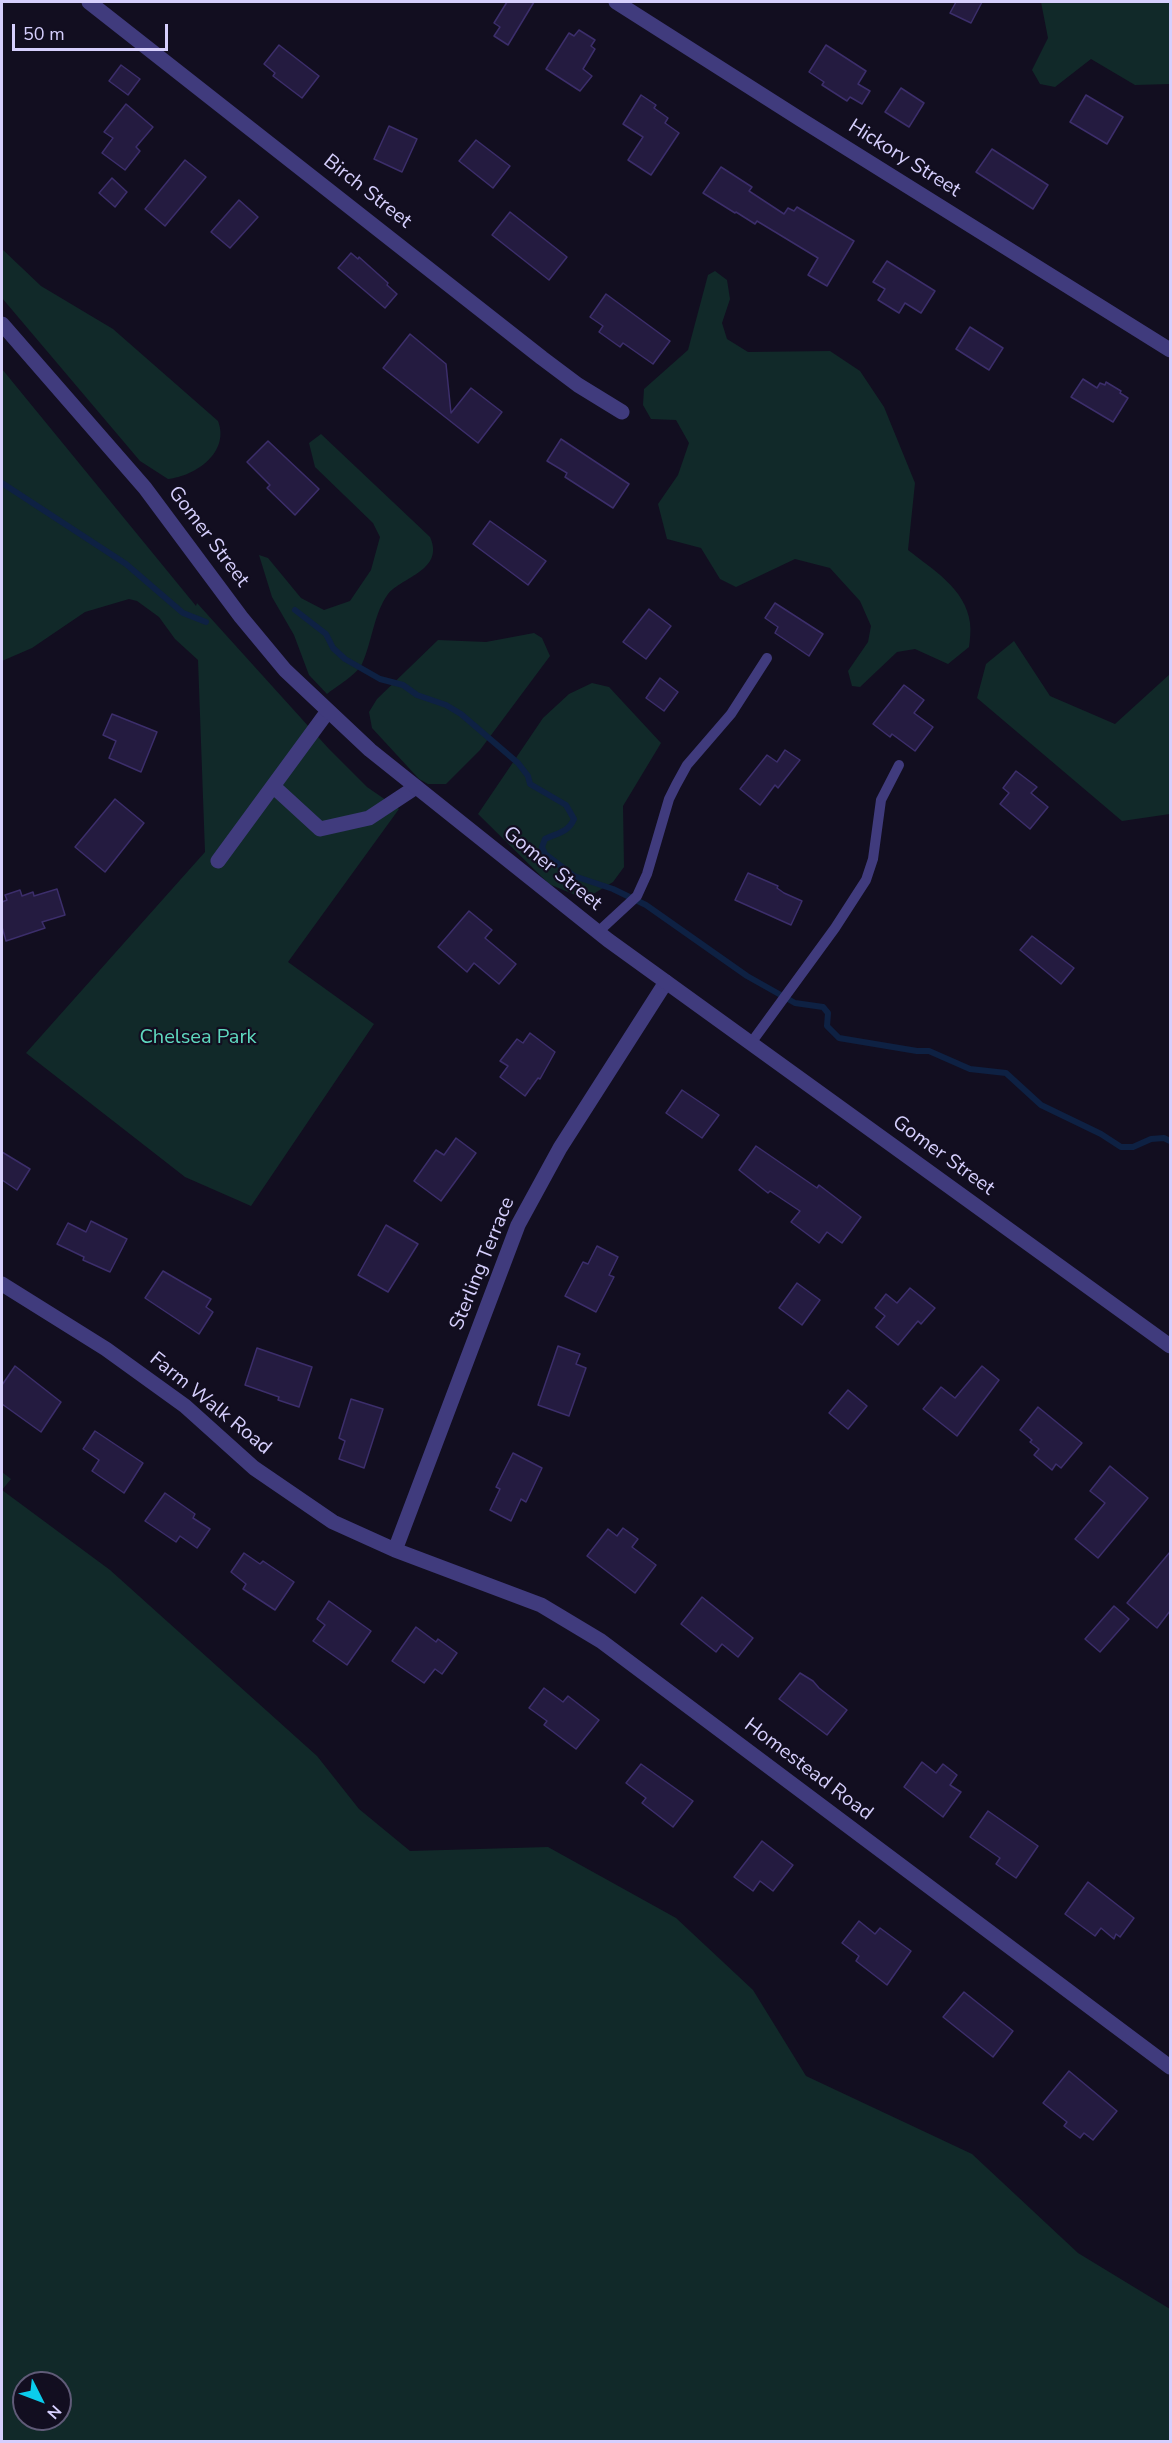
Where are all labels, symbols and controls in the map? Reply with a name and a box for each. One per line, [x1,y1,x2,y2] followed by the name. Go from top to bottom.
[15,12,171,50] scale bar
[23,22,65,46] text: 50 m
[843,115,965,203] street label: Hickory Street
[318,150,416,234] street label: Birch Street
[162,482,254,592] street label: Gomer Street
[498,822,606,916] street label: Gomer Street
[139,1026,257,1050] park label: Chelsea Park
[887,1111,999,1201] street label: Gomer Street
[445,1194,521,1334] street label: Sterling Terrace
[144,1348,276,1460] street label: Farm Walk Road
[739,1714,877,1826] street label: Homestead Road
[12,2371,72,2431] north arrow
[42,2400,66,2424] text: N

